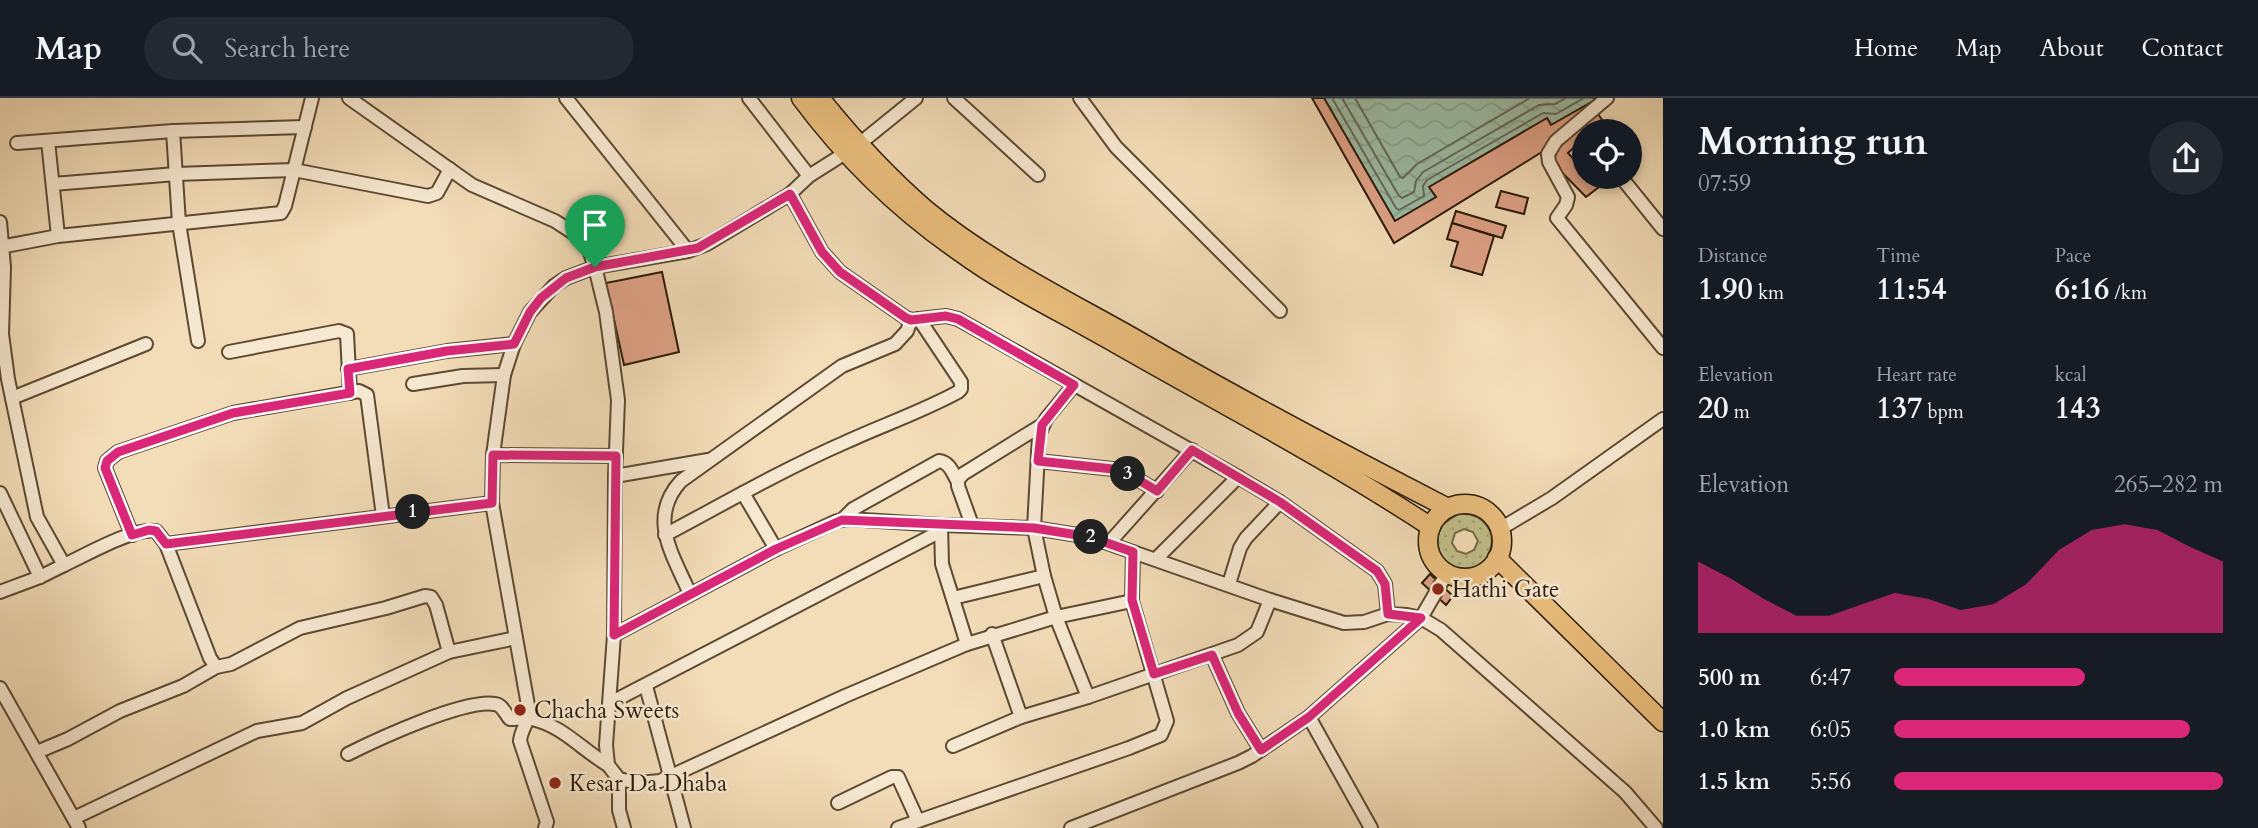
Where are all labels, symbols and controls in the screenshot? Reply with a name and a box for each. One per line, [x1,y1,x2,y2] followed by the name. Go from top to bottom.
[144,17,634,80] search box
[35,26,102,71] text: Map
[168,29,206,67] icon: search
[224,31,350,66] text: Search here
[1854,32,1918,65] text: Home
[1956,32,2002,65] text: Map
[2040,32,2104,65] text: About
[2142,32,2223,65] text: Contact
[1698,116,1928,168] text: Morning run
[1572,119,1642,189] map controls
[1572,119,1642,189] button: locate
[2149,121,2223,195] button: share
[1698,168,1751,199] text: 07:59
[565,195,625,267] pin
[576,206,614,244] icon: arrive
[1698,243,1767,269] text: Distance
[1876,243,1920,269] text: Time
[2055,243,2091,269] text: Pace
[1698,269,1753,310] text: 1.90
[1876,269,1947,310] text: 11:54
[2055,269,2109,310] text: 6:16
[1753,280,1784,306] text: km
[2109,280,2147,306] text: /km
[1698,362,1773,388] text: Elevation
[1876,362,1957,388] text: Heart rate
[2055,362,2087,388] text: kcal
[1698,388,1729,429] text: 20
[1876,388,1922,429] text: 137
[2055,388,2101,429] text: 143
[1729,399,1750,425] text: m
[1922,399,1964,425] text: bpm
[1110,456,1146,492] pin: 3
[1123,460,1132,486] text: 3
[1698,469,1789,500] text: Elevation
[2114,469,2223,500] text: 265–282 m
[396,494,430,530] pin: 1
[408,498,417,524] text: 1
[1074,520,1108,555] pin: 2
[1086,523,1095,549] text: 2
[1452,574,1560,605] place label: Hathi Gate
[1430,581,1446,597] marker: Hathi Gate
[1698,662,1761,693] text: 500 m
[1810,662,1851,693] text: 6:47
[534,695,679,726] place label: Chacha Sweets
[512,702,528,718] marker: Chacha Sweets
[1698,714,1770,745] text: 1.0 km
[1810,714,1851,745] text: 6:05
[1698,766,1770,797] text: 1.5 km
[1810,766,1851,797] text: 5:56
[569,768,727,799] place label: Kesar Da Dhaba
[547,775,563,791] marker: Kesar Da Dhaba

